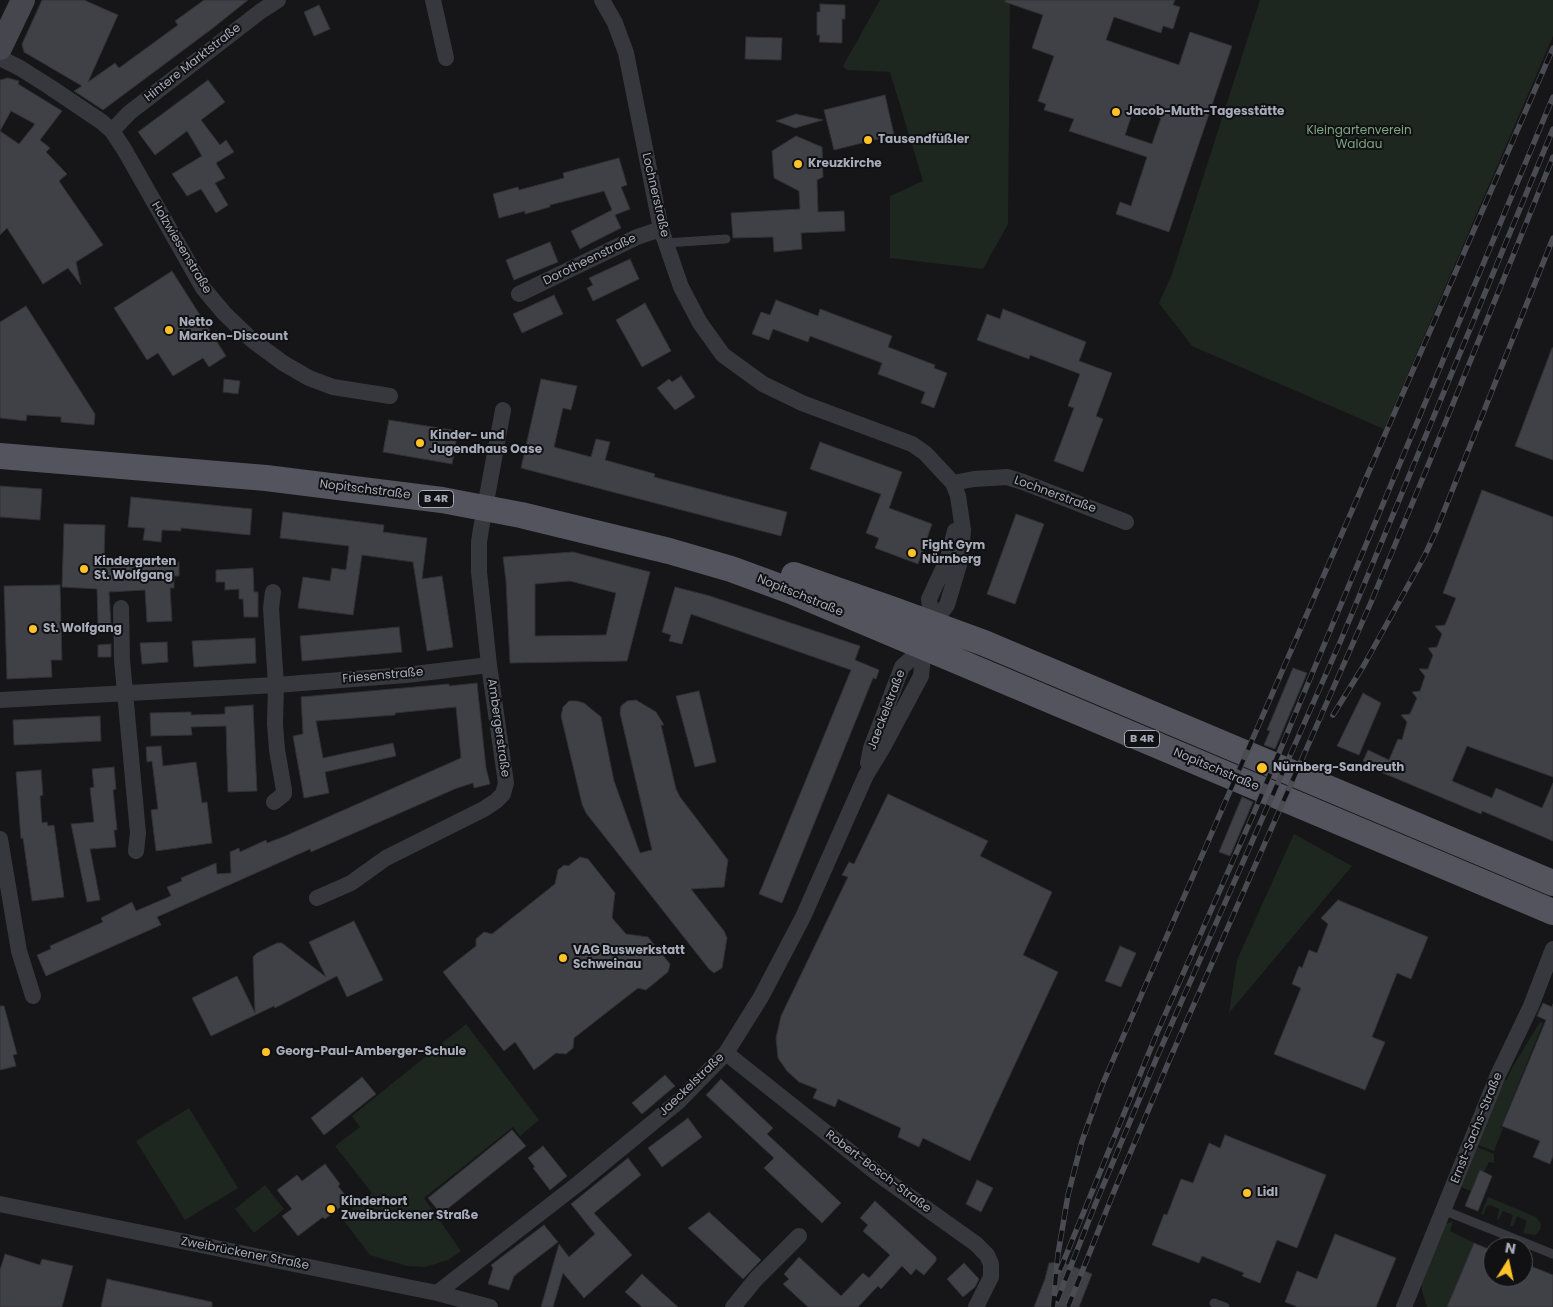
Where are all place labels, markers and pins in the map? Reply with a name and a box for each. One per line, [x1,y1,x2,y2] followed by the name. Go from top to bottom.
[1126,105,1284,119] place label: Jacob-Muth-Tagesstätte
[1110,106,1122,118] marker: Jacob-Muth-Tagesstätte
[878,133,969,147] place label: Tausendfüßler
[862,134,874,146] marker: Tausendfüßler
[808,157,882,171] place label: Kreuzkirche
[792,158,804,170] marker: Kreuzkirche
[179,316,288,344] place label: Netto Marken-Discount
[163,324,175,336] marker: Netto Marken-Discount
[430,429,542,457] place label: Kinder- und Jugendhaus Oase
[414,437,426,449] marker: Kinder- und Jugendhaus Oase
[922,539,985,567] place label: Fight Gym Nürnberg
[906,547,918,559] marker: Fight Gym Nürnberg
[94,555,176,583] place label: Kindergarten St. Wolfgang
[78,563,90,575] marker: Kindergarten St. Wolfgang
[43,622,122,636] place label: St. Wolfgang
[27,623,39,635] marker: St. Wolfgang
[1255,761,1269,775] marker: Nürnberg-Sandreuth
[1273,761,1404,775] place label: Nürnberg-Sandreuth
[573,944,685,972] place label: VAG Buswerkstatt Schweinau
[557,952,569,964] marker: VAG Buswerkstatt Schweinau
[276,1045,466,1059] place label: Georg-Paul-Amberger-Schule
[260,1046,272,1058] marker: Georg-Paul-Amberger-Schule
[1257,1186,1278,1200] place label: Lidl
[1241,1187,1253,1199] marker: Lidl
[341,1195,478,1223] place label: Kinderhort Zweibrückener Straße
[325,1203,337,1215] marker: Kinderhort Zweibrückener Straße

